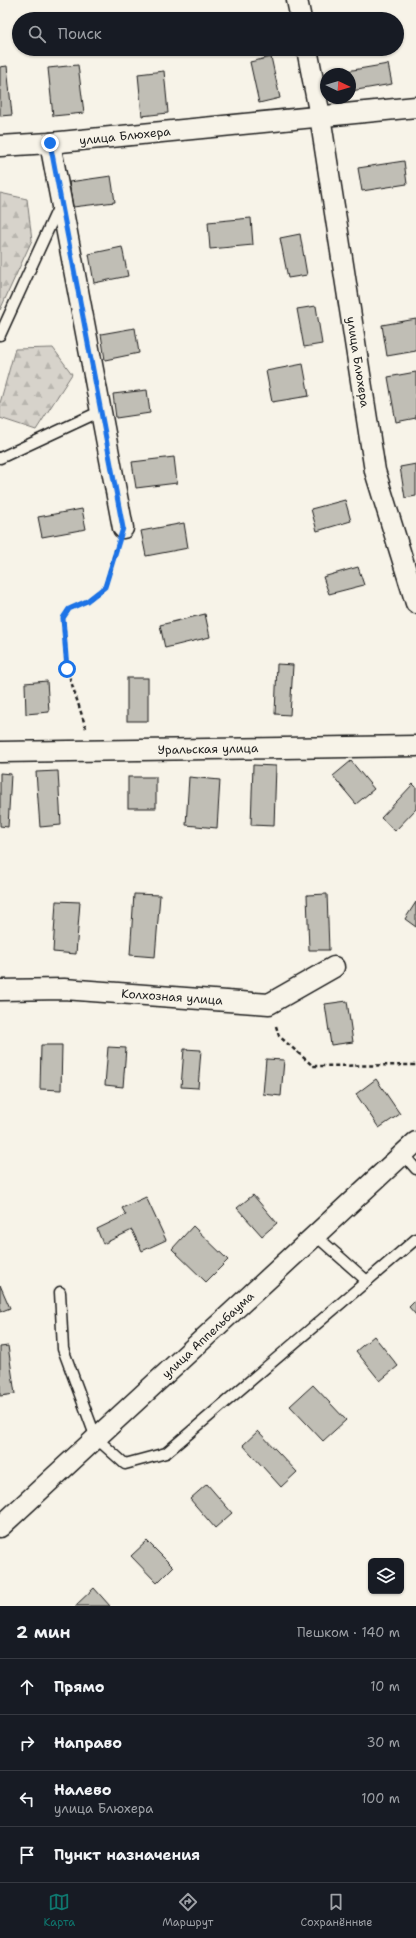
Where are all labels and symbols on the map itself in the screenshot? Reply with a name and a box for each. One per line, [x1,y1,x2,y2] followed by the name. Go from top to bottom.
[320,68,356,104] north arrow
[79,123,172,149] street label: улица Блюхера
[41,134,59,152] route end
[343,315,373,409] street label: улица Блюхера
[58,660,76,678] route start
[157,740,259,758] street label: Уральская улица
[121,985,224,1009] street label: Колхозная улица
[158,1288,258,1382] street label: улица Аппельбаума

